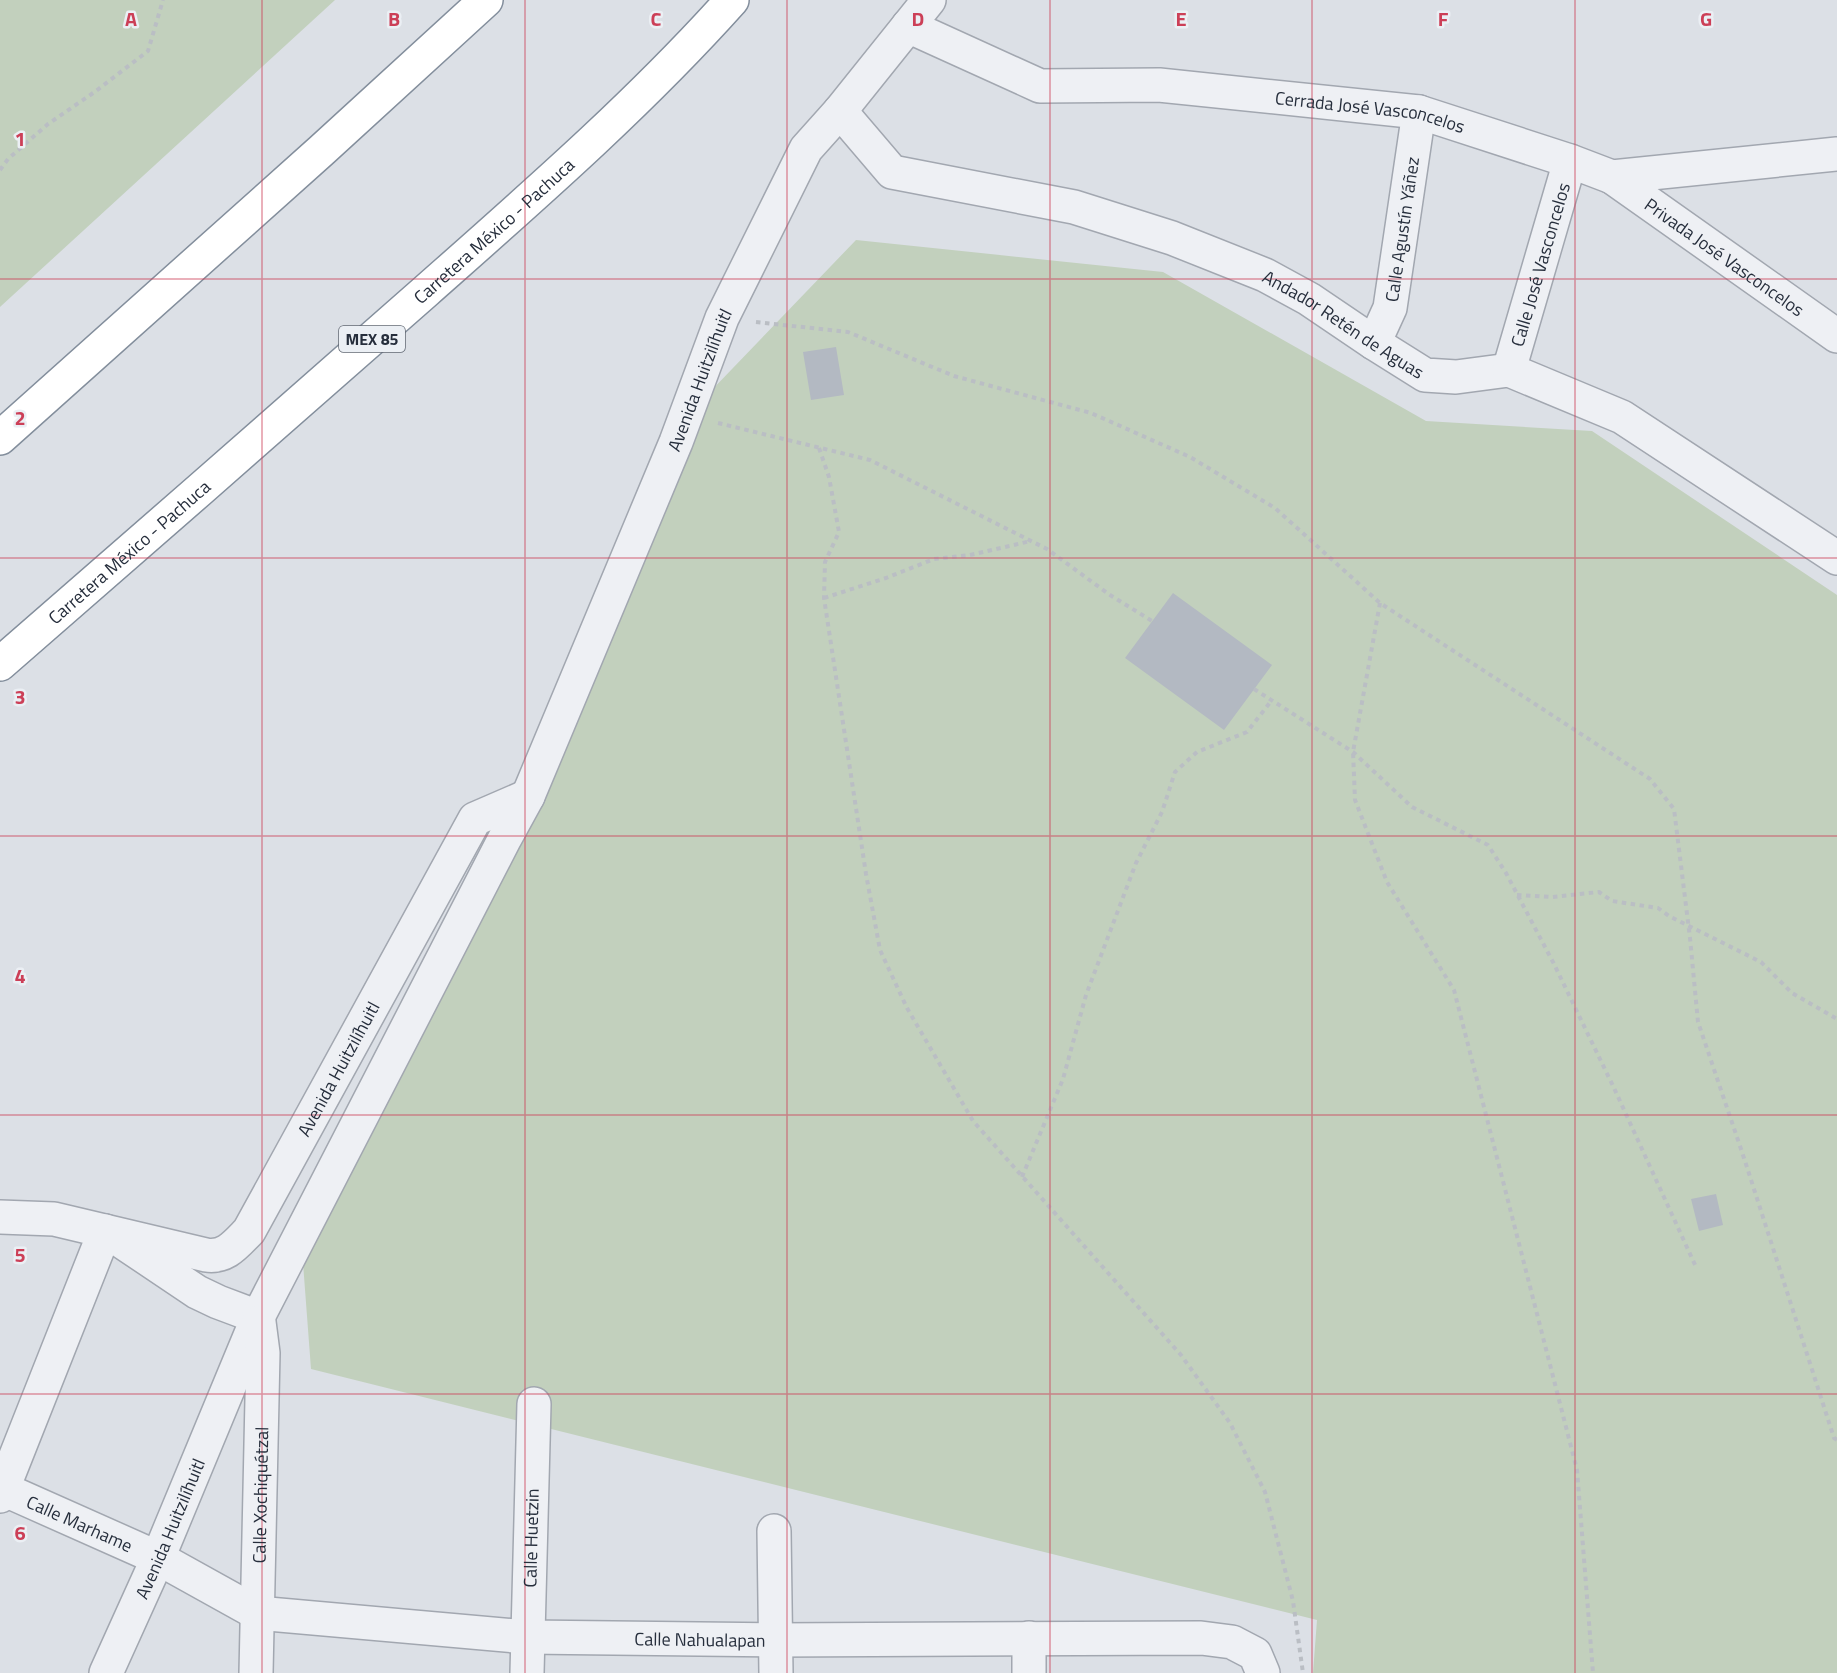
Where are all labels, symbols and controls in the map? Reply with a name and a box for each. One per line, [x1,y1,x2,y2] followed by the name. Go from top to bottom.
[125,3,137,34] text: A
[388,3,400,34] text: B
[651,3,662,34] text: C
[912,3,924,34] text: D
[1175,3,1187,34] text: E
[1438,3,1449,34] text: F
[1700,3,1712,34] text: G
[1274,84,1468,140] street label: Cerrada José Vasconcelos
[14,123,26,154] text: 1
[407,151,580,310] street label: Carretera México - Pachuca
[1378,155,1426,304] street label: Calle Agustín Yáñez
[1503,179,1577,350] street label: Calle José Vasconcelos
[1639,191,1810,323] street label: Privada José Vasconcelos
[1258,263,1430,385] street label: Andador Retén de Aguas
[660,304,738,455] street label: Avenida Huitzilíhuitl
[339,326,405,352] road number: MEX 85
[14,402,26,433] text: 2
[42,473,216,630] street label: Carretera México - Pachuca
[14,681,26,712] text: 3
[14,960,26,991] text: 4
[290,996,386,1141] street label: Avenida Huitzilíhuitl
[14,1239,26,1270] text: 5
[245,1426,275,1564] street label: Calle Xochiquétzal
[128,1454,211,1603] street label: Avenida Huitzilíhuitl
[22,1488,137,1559] street label: Calle Marhame
[516,1488,545,1588] street label: Calle Huetzin
[14,1517,26,1548] text: 6
[634,1625,766,1653] street label: Calle Nahualapan

